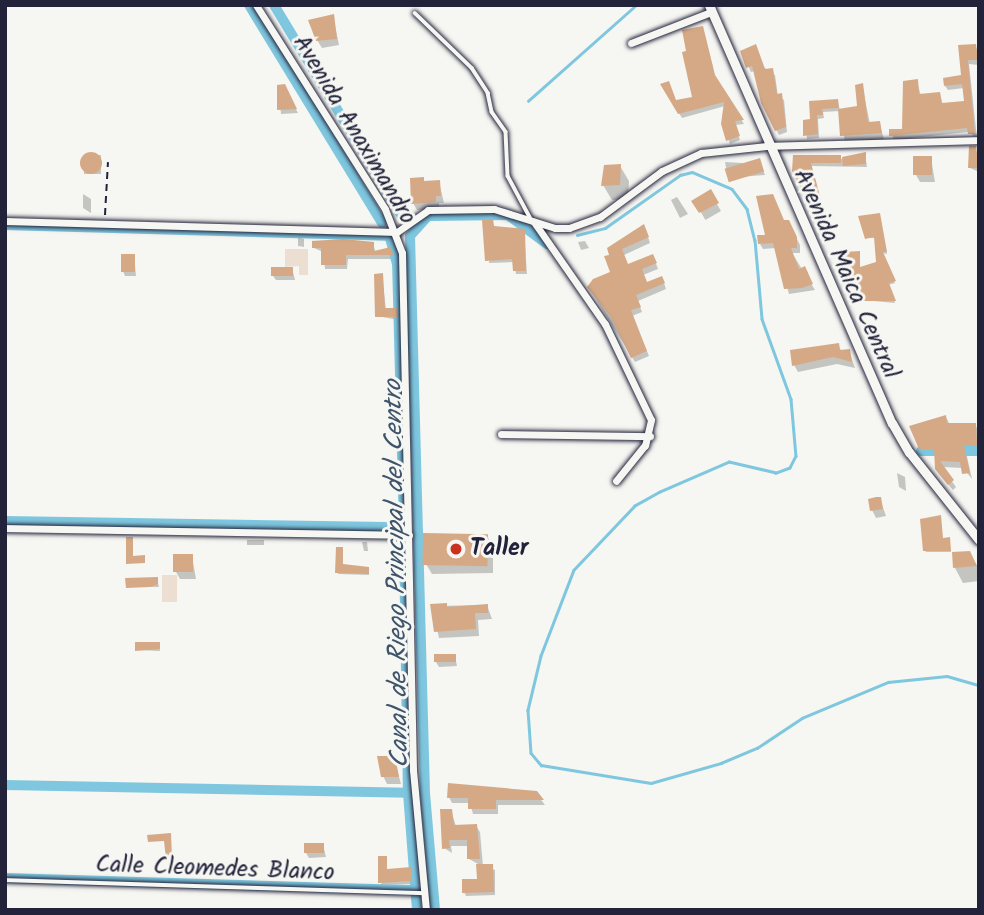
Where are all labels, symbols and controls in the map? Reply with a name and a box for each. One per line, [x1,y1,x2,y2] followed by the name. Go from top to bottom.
[286,30,422,230] street label: Avenida Anaximandro
[787,165,905,383] street label: Avenida Maica Central
[379,380,417,768] water label: Canal de Riego Principal del Centro
[470,535,528,563] place label: Taller
[448,541,464,557] marker: Taller
[95,850,335,888] street label: Calle Cleomedes Blanco

